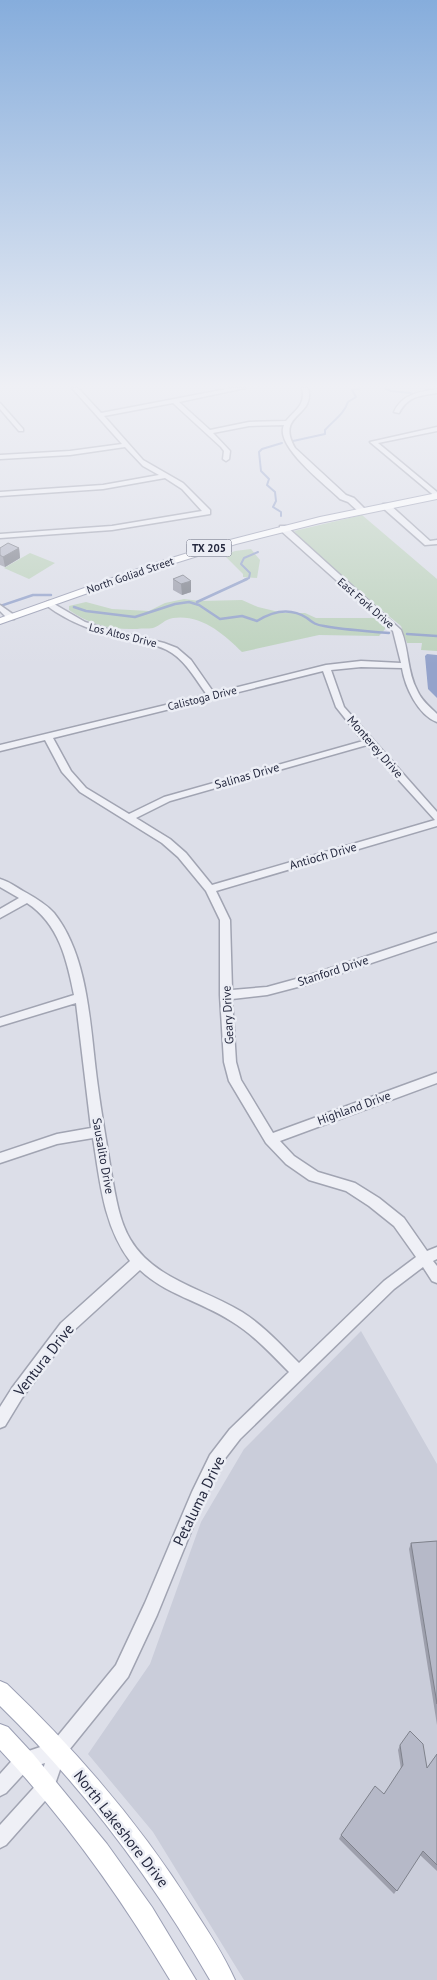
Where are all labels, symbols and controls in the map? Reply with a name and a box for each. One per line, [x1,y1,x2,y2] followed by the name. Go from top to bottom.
[186,540,232,556] road number: TX 205
[85,553,176,596] street label: North Goliad Street
[335,575,398,632] street label: East Fork Drive
[88,620,159,650] street label: Los Altos Drive
[166,683,238,713] street label: Calistoga Drive
[344,712,407,781] street label: Monterey Drive
[213,759,281,792] street label: Salinas Drive
[287,839,358,872] street label: Antioch Drive
[295,952,370,989] street label: Stanford Drive
[218,985,237,1045] street label: Geary Drive
[315,1087,393,1128] street label: Highland Drive
[89,1117,118,1195] street label: Sausalito Drive
[9,1320,78,1401] street label: Ventura Drive
[169,1453,229,1549] street label: Petaluma Drive
[70,1766,173,1891] street label: North Lakeshore Drive

